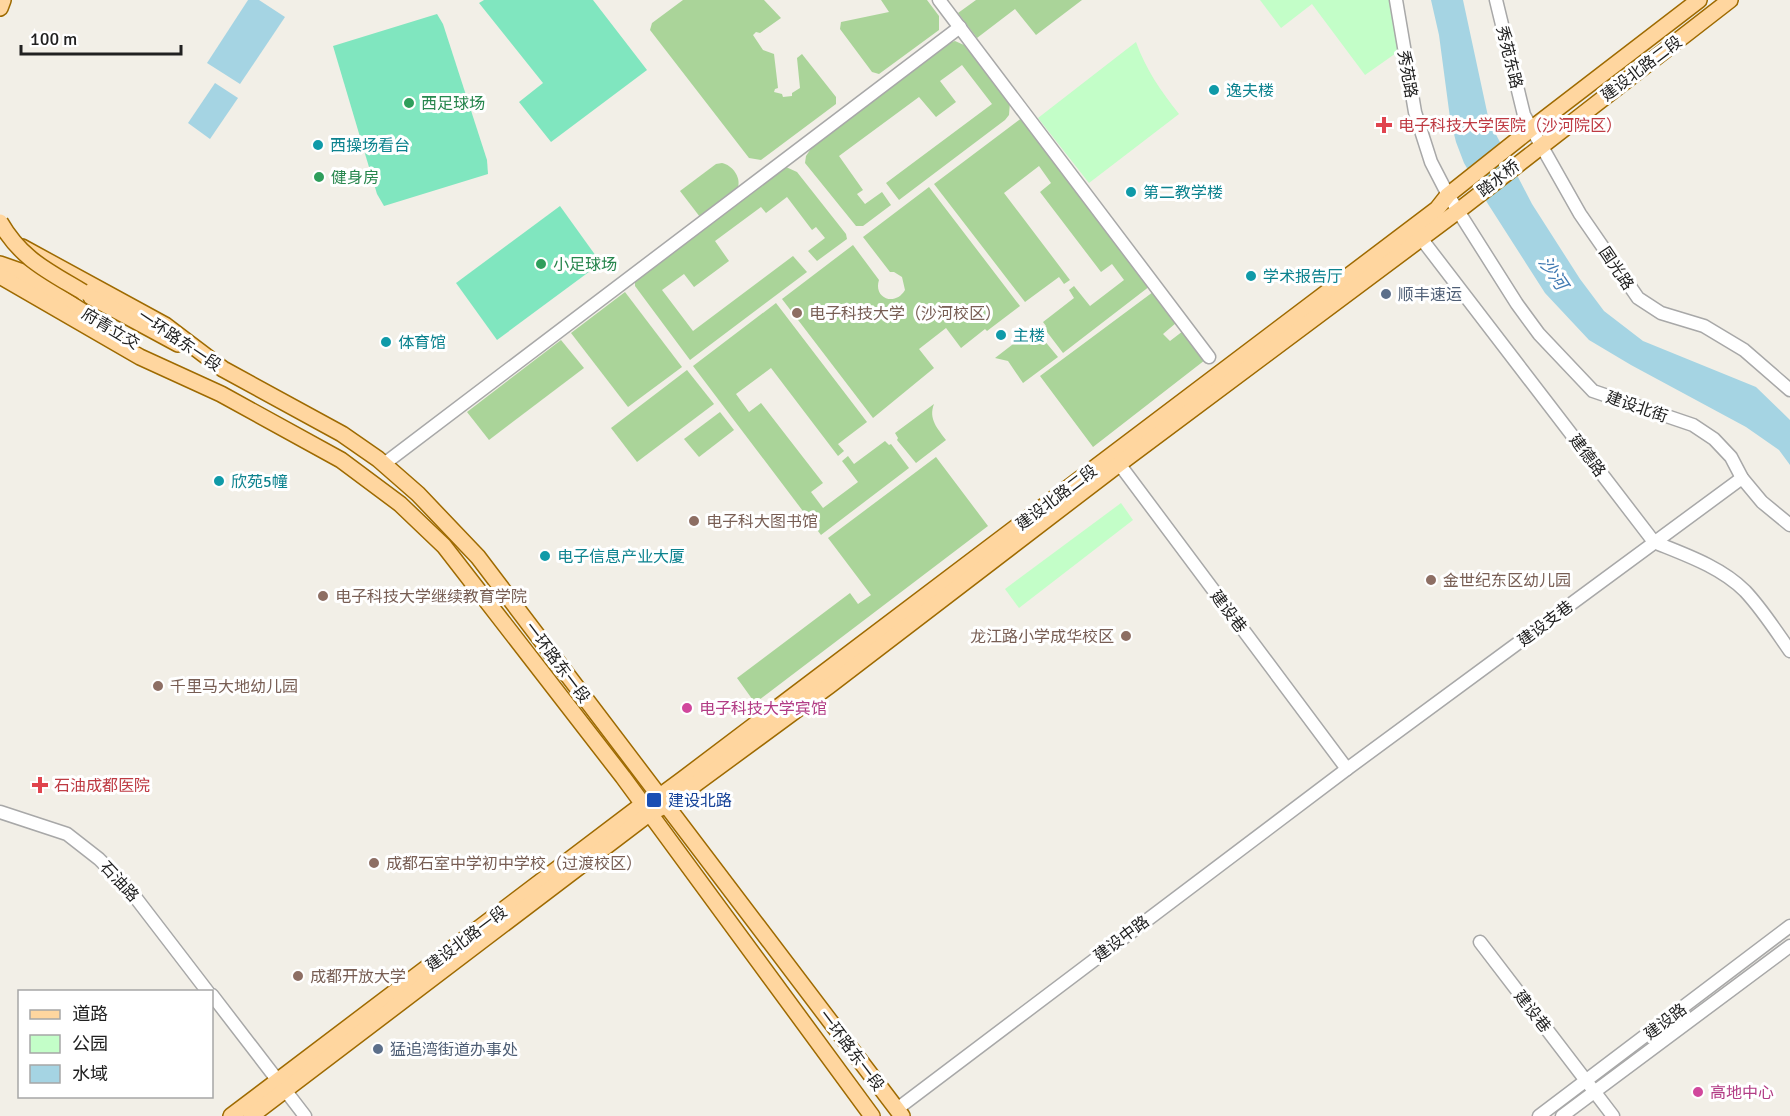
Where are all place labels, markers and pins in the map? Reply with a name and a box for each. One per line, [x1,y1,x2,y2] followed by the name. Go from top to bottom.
[1226,81,1274,101] place label: 逸夫楼
[1207,83,1221,97] marker: 逸夫楼
[421,94,485,114] place label: 西足球场
[402,96,416,110] marker: 西足球场
[1375,116,1393,134] marker: 电子科技大学医院（沙河院区）
[1398,116,1622,136] place label: 电子科技大学医院（沙河院区）
[330,136,410,156] place label: 西操场看台
[311,138,325,152] marker: 西操场看台
[331,168,379,188] place label: 健身房
[312,170,326,184] marker: 健身房
[1143,183,1223,203] place label: 第二教学楼
[1124,185,1138,199] marker: 第二教学楼
[553,255,617,275] place label: 小足球场
[534,257,548,271] marker: 小足球场
[1263,267,1343,287] place label: 学术报告厅
[1244,269,1258,283] marker: 学术报告厅
[1398,285,1462,305] place label: 顺丰速运
[1379,287,1393,301] marker: 顺丰速运
[809,304,1001,324] place label: 电子科技大学（沙河校区）
[790,306,804,320] marker: 电子科技大学（沙河校区）
[1013,326,1045,346] place label: 主楼
[994,328,1008,342] marker: 主楼
[398,333,446,353] place label: 体育馆
[379,335,393,349] marker: 体育馆
[231,472,288,492] place label: 欣苑5幢
[212,474,226,488] marker: 欣苑5幢
[706,512,818,532] place label: 电子科大图书馆
[687,514,701,528] marker: 电子科大图书馆
[557,547,685,567] place label: 电子信息产业大厦
[538,549,552,563] marker: 电子信息产业大厦
[1443,571,1571,591] place label: 金世纪东区幼儿园
[1424,573,1438,587] marker: 金世纪东区幼儿园
[335,587,527,607] place label: 电子科技大学继续教育学院
[316,589,330,603] marker: 电子科技大学继续教育学院
[970,627,1114,647] place label: 龙江路小学成华校区
[1119,629,1133,643] marker: 龙江路小学成华校区
[170,677,298,697] place label: 千里马大地幼儿园
[151,679,165,693] marker: 千里马大地幼儿园
[699,699,827,719] place label: 电子科技大学宾馆
[680,701,694,715] marker: 电子科技大学宾馆
[31,776,49,794] marker: 石油成都医院
[54,776,150,796] place label: 石油成都医院
[645,791,663,809] marker: 建设北路
[668,791,732,811] place label: 建设北路
[386,854,642,874] place label: 成都石室中学初中学校（过渡校区）
[367,856,381,870] marker: 成都石室中学初中学校（过渡校区）
[310,967,406,987] place label: 成都开放大学
[291,969,305,983] marker: 成都开放大学
[390,1040,518,1060] place label: 猛追湾街道办事处
[371,1042,385,1056] marker: 猛追湾街道办事处
[1710,1083,1774,1103] place label: 高地中心
[1691,1085,1705,1099] marker: 高地中心

